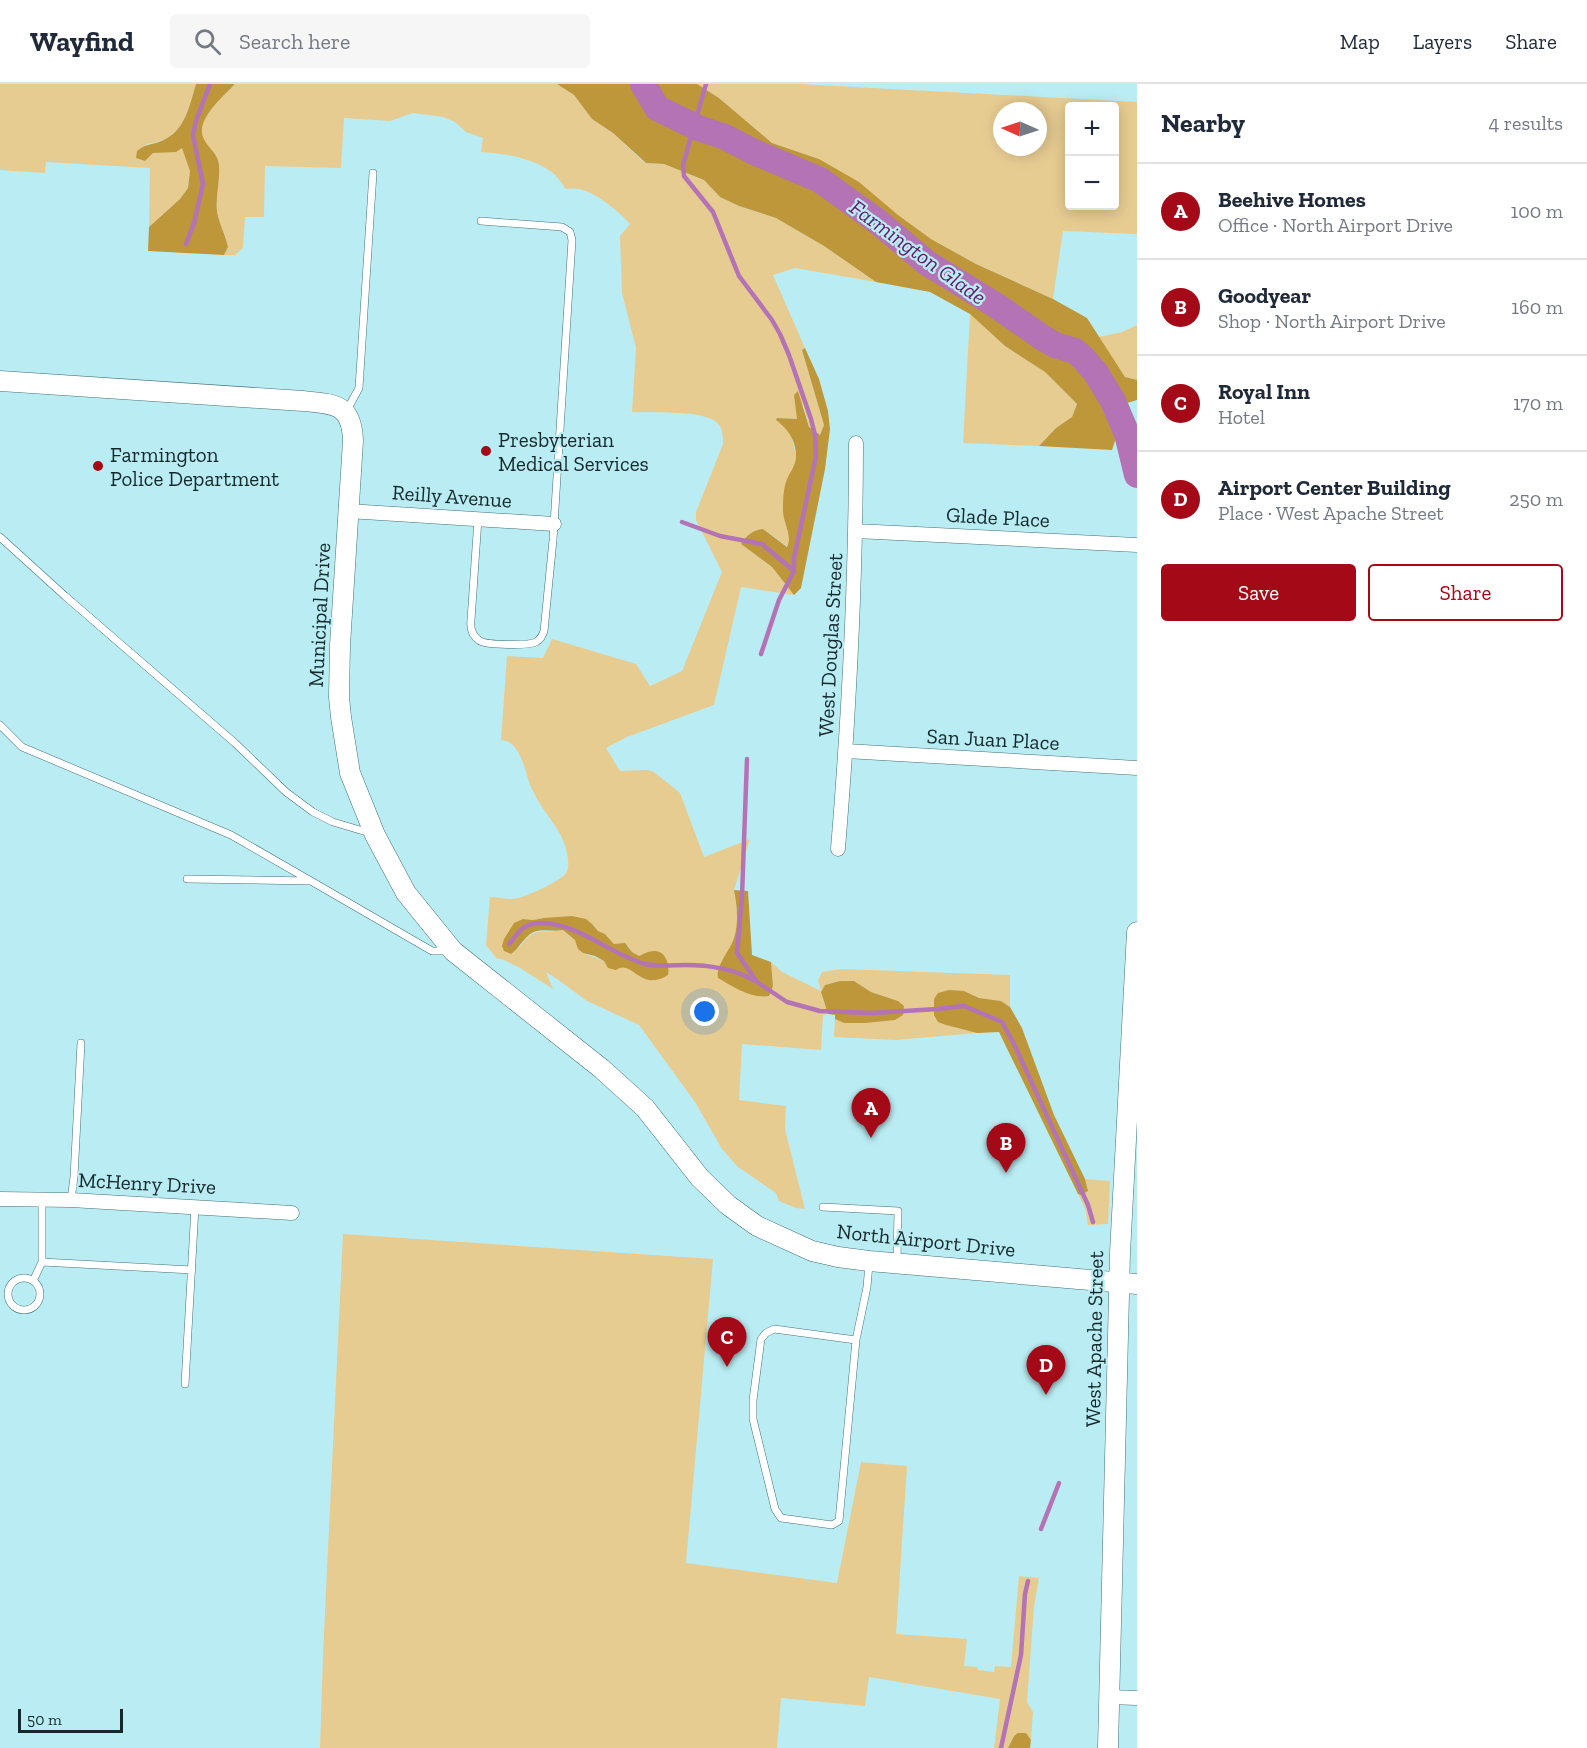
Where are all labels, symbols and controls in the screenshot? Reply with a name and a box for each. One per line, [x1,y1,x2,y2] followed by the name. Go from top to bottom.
[170,14,590,68] search box
[30,25,134,58] text: Wayfind
[191,25,224,58] icon: search
[239,28,350,55] text: Search here
[1340,29,1380,54] text: Map
[1413,29,1472,54] text: Layers
[1505,29,1557,54] text: Share
[993,102,1047,156] north arrow
[1065,102,1119,210] map controls
[1065,102,1119,156] button: +
[1161,107,1245,139] text: Nearby
[1488,111,1563,135] text: 4 results
[1065,156,1119,210] button: −
[1218,186,1366,213] text: Beehive Homes
[844,193,992,311] water label: Farmington Glade
[1174,199,1187,223] text: A
[1510,199,1563,223] text: 100 m
[1218,213,1453,237] text: Office · North Airport Drive
[1218,282,1311,309] text: Goodyear
[1174,295,1187,319] text: B
[1511,295,1563,319] text: 160 m
[1218,309,1446,333] text: Shop · North Airport Drive
[1218,378,1310,405] text: Royal Inn
[1174,391,1187,415] text: C
[1513,391,1563,415] text: 170 m
[1218,405,1265,429] text: Hotel
[498,427,649,476] place label: Presbyterian Medical Services
[110,442,279,491] place label: Farmington Police Department
[479,444,493,458] marker: Presbyterian Medical Services
[91,459,105,473] marker: Farmington Police Department
[1218,474,1451,501] text: Airport Center Building
[391,479,513,513] street label: Reilly Avenue
[1174,487,1187,511] text: D
[1509,487,1563,511] text: 250 m
[1218,501,1444,525] text: Place · West Apache Street
[946,502,1051,532] street label: Glade Place
[303,542,335,688] street label: Municipal Drive
[813,552,847,738] street label: West Douglas Street
[1161,564,1356,621] button: Save
[1368,564,1563,621] button: Share
[926,723,1060,755] street label: San Juan Place
[690,997,719,1026] your location
[852,1088,890,1138] pin: A
[986,1124,1026,1173] pin: B
[77,1167,217,1199] street label: McHenry Drive
[835,1218,1017,1262] street label: North Airport Drive
[1080,1250,1108,1427] street label: West Apache Street
[708,1318,746,1367] pin: C
[1026,1346,1066,1395] pin: D
[18,1706,123,1734] scale bar
[27,1710,62,1729] text: 50 m

